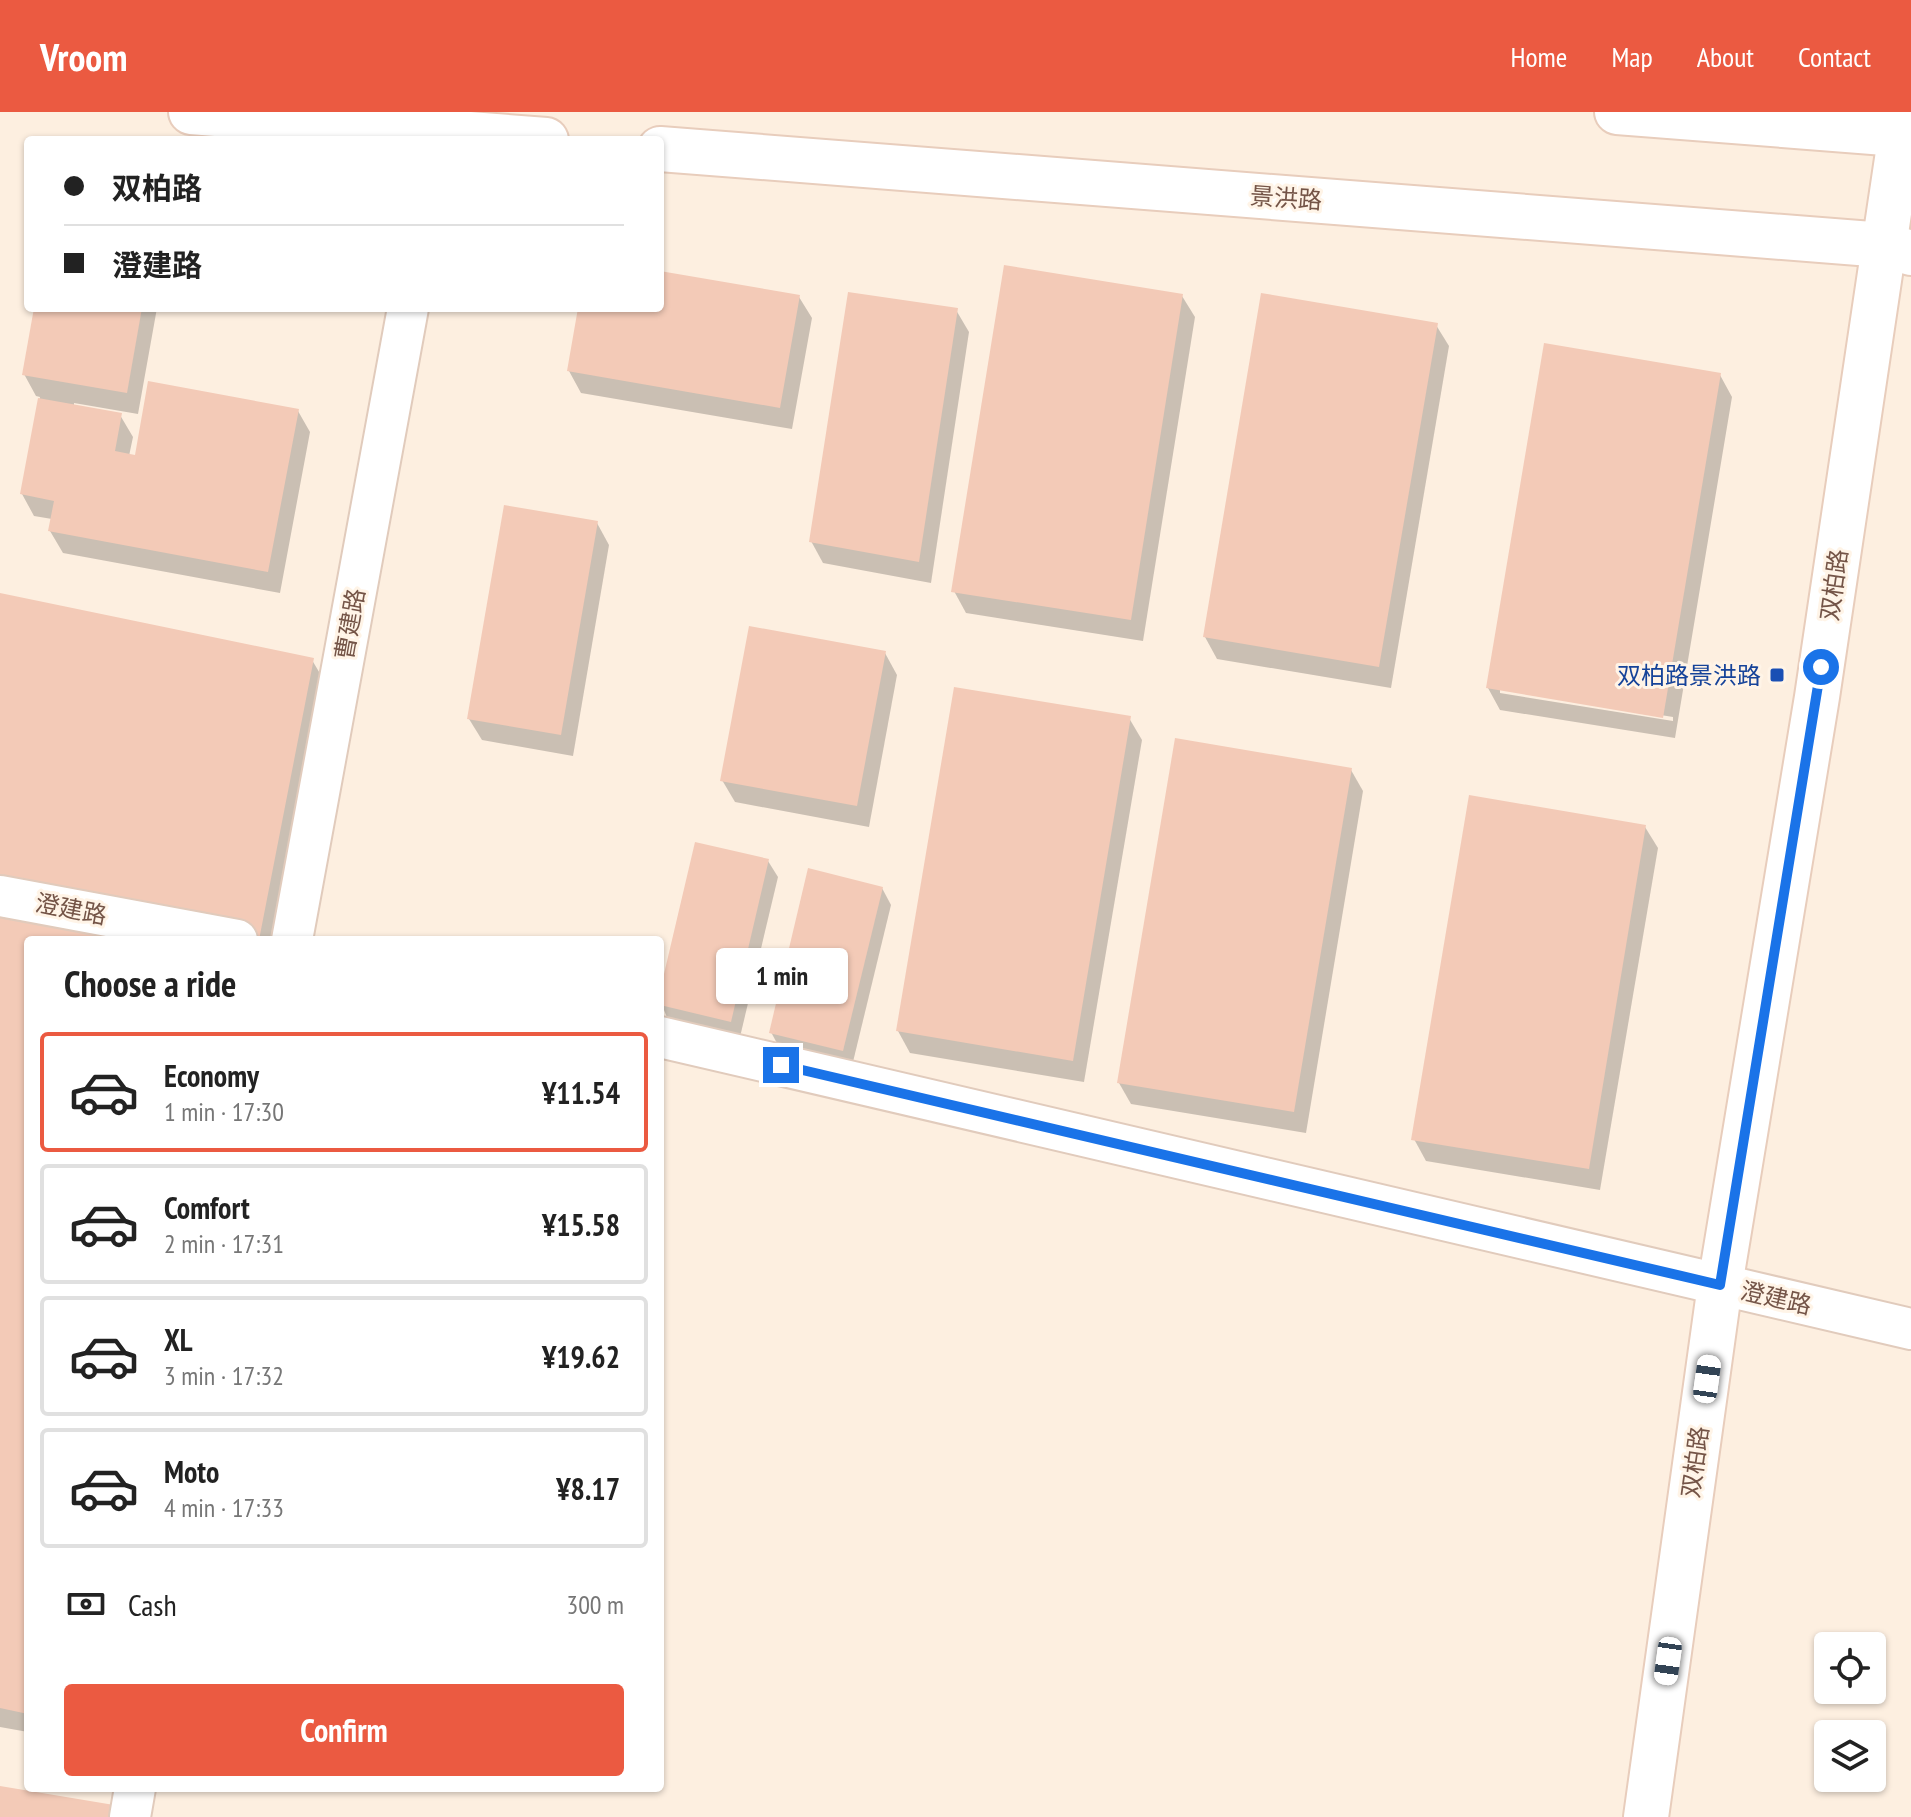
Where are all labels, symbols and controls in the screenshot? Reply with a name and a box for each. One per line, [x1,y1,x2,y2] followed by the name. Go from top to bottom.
[40,32,127,81] text: Vroom
[1511,38,1567,75] text: Home
[1611,38,1653,75] text: Map
[1697,38,1754,75] text: About
[1798,38,1871,75] text: Contact
[112,168,202,207] text: 双柏路
[1249,180,1323,216] street label: 景洪路
[112,245,202,284] text: 澄建路
[1814,547,1854,623] street label: 双柏路
[328,586,372,662] street label: 曹建路
[1803,649,1839,685] route start
[1617,660,1761,691] place label: 双柏路景洪路
[1768,666,1786,684] marker: 双柏路景洪路
[33,887,109,931] street label: 澄建路
[715,949,847,1005] callout: 1 min
[756,959,808,992] text: 1 min
[64,960,236,1007] text: Choose a ride
[763,1047,799,1083] route end
[68,1056,140,1128] icon: car
[164,1056,259,1095] text: Economy
[542,1073,620,1112] text: ¥11.54
[164,1095,284,1128] text: 1 min · 17:30
[68,1188,140,1260] icon: car
[164,1188,250,1227] text: Comfort
[542,1205,620,1244] text: ¥15.58
[164,1227,284,1260] text: 2 min · 17:31
[1737,1275,1815,1321] street label: 澄建路
[68,1320,140,1392] icon: car
[164,1320,193,1359] text: XL
[542,1337,620,1376] text: ¥19.62
[1692,1354,1722,1404] car
[164,1359,284,1392] text: 3 min · 17:32
[1675,1424,1715,1500] street label: 双柏路
[68,1452,140,1524] icon: car
[164,1452,219,1491] text: Moto
[556,1469,620,1508] text: ¥8.17
[164,1491,284,1524] text: 4 min · 17:33
[64,1582,108,1626] icon: cash
[128,1585,177,1624] text: Cash
[566,1588,624,1621] text: 300 m
[1814,1632,1886,1792] map controls
[1814,1632,1886,1704] button: locate
[1653,1636,1683,1686] car
[64,1684,624,1776] button: Confirm
[1814,1720,1886,1792] button: layers

